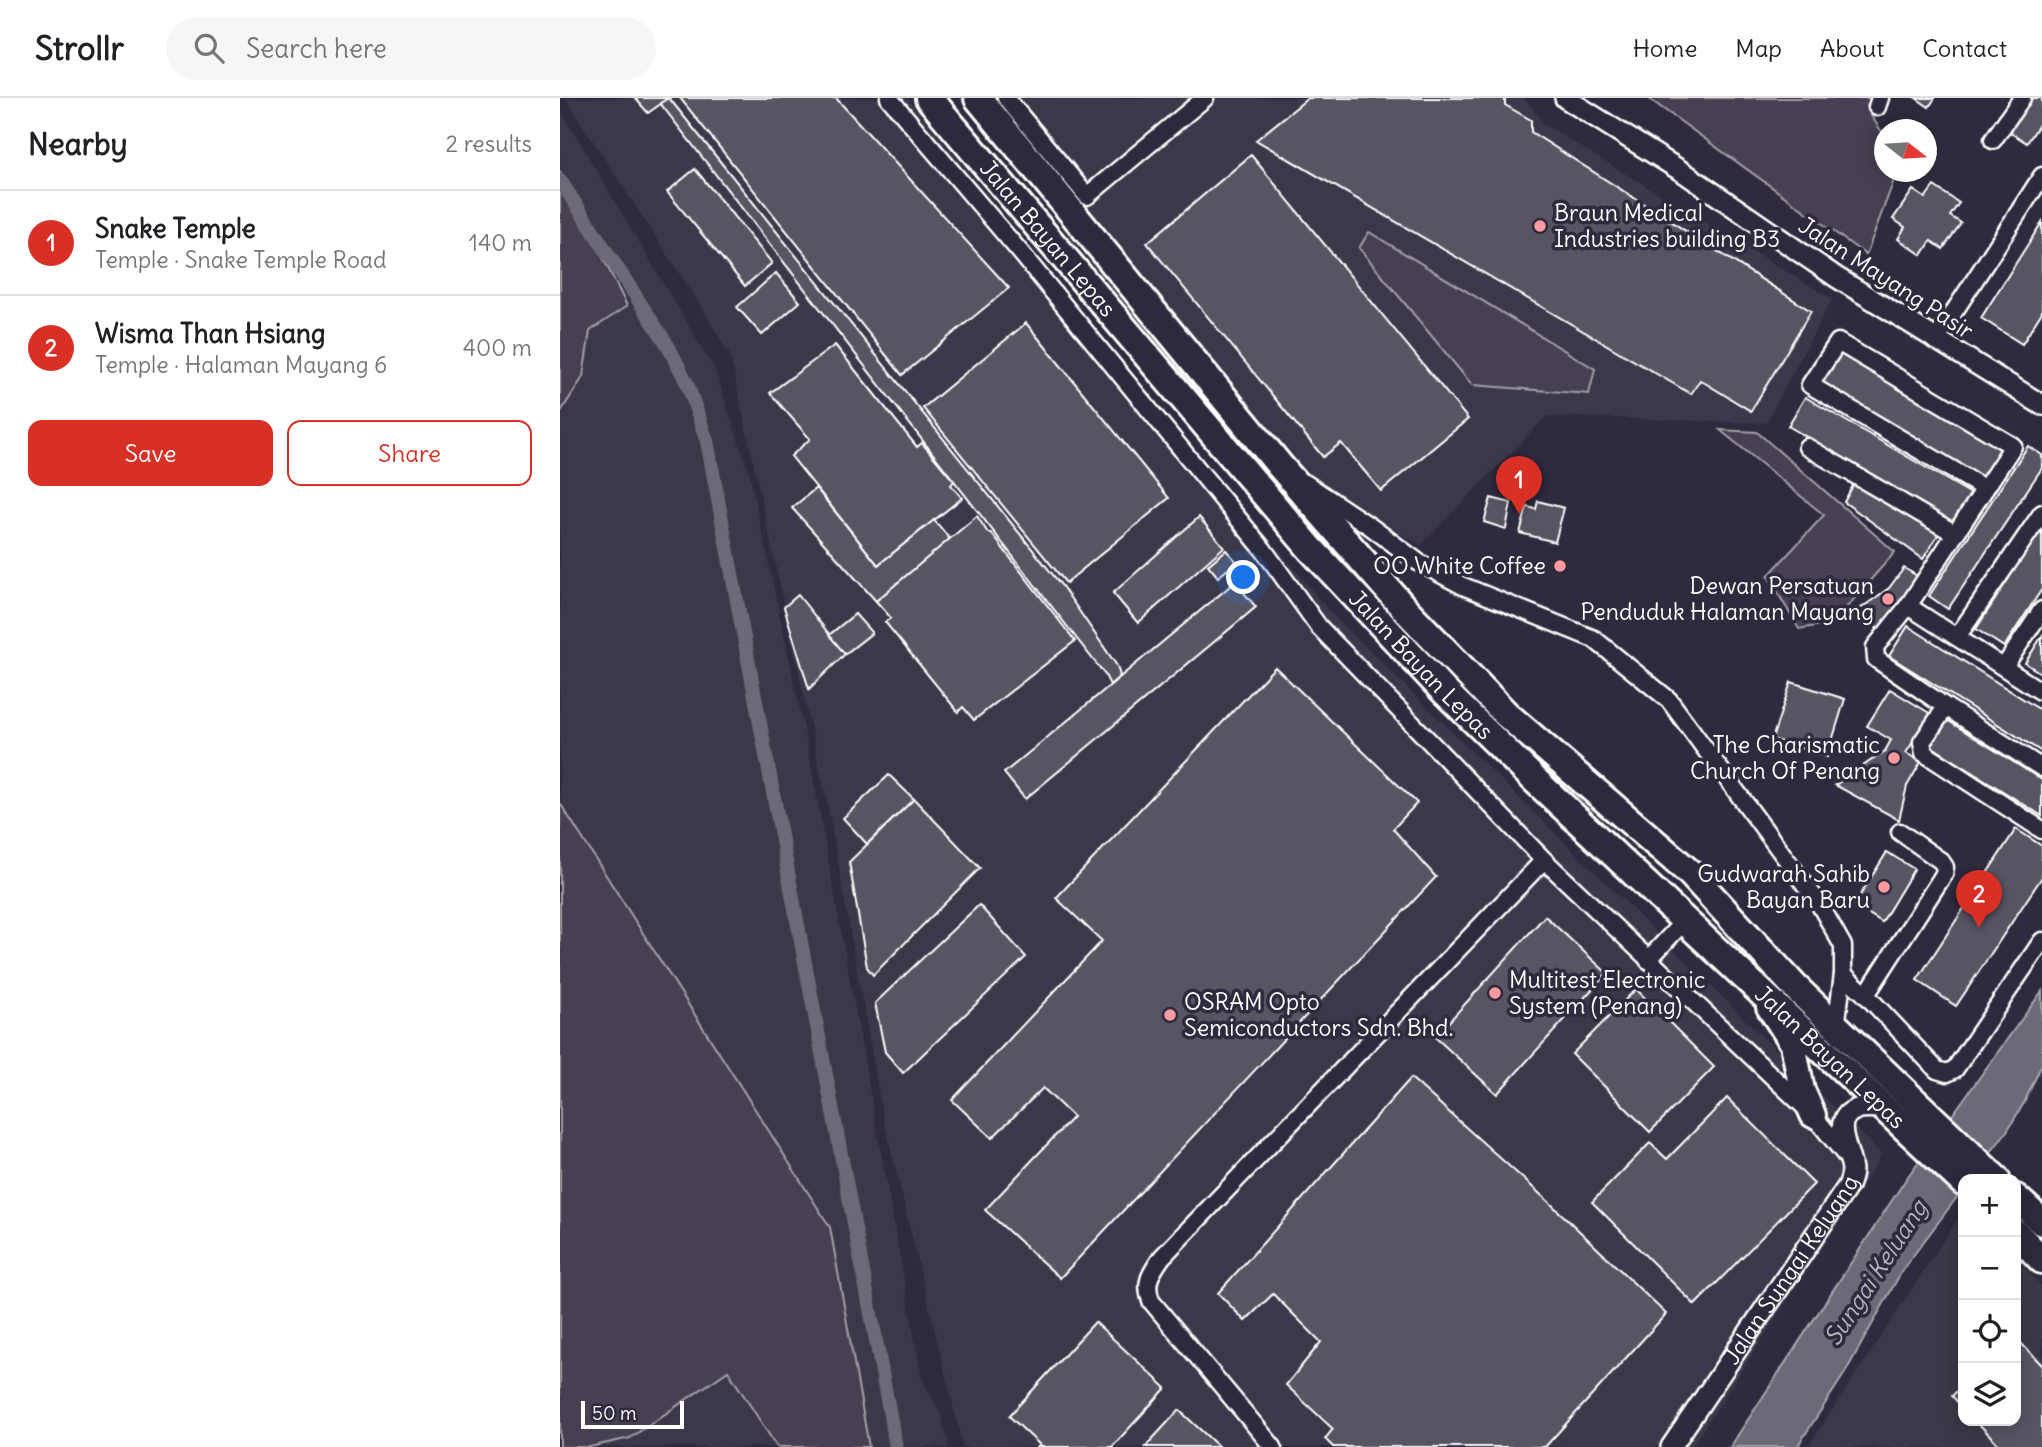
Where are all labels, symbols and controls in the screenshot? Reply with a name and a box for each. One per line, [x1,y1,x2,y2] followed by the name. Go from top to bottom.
[166,17,656,80] search box
[35,27,124,69] text: Strollr
[190,29,228,67] icon: search
[246,32,387,65] text: Search here
[1633,33,1697,63] text: Home
[1735,33,1782,63] text: Map
[1820,33,1884,63] text: About
[1922,33,2007,63] text: Contact
[1874,119,1937,182] north arrow
[28,125,128,163] text: Nearby
[446,129,532,158] text: 2 results
[974,154,1123,322] street label: Jalan Bayan Lepas
[1554,198,1780,253] place label: Braun Medical Industries building B3
[1793,210,1980,345] street label: Jalan Mayang Pasir
[95,212,256,245] text: Snake Temple
[1532,218,1548,234] marker: Braun Medical Industries building B3
[46,228,56,257] text: 1
[469,228,532,257] text: 140 m
[95,245,386,274] text: Temple · Snake Temple Road
[95,317,326,350] text: Wisma Than Hsiang
[45,333,57,362] text: 2
[463,333,532,362] text: 400 m
[95,350,387,379] text: Temple · Halaman Mayang 6
[28,420,273,486] button: Save
[287,420,532,486] button: Share
[1496,456,1542,514] pin: 1
[1373,551,1546,580] place label: OO White Coffee
[1552,558,1568,574] marker: OO White Coffee
[1226,560,1260,594] your location
[1580,571,1874,626] place label: Dewan Persatuan Penduduk Halaman Mayang
[1343,584,1500,745] street label: Jalan Bayan Lepas
[1880,591,1896,607] marker: Dewan Persatuan Penduduk Halaman Mayang
[1690,730,1880,785] place label: The Charismatic Church Of Penang
[1886,750,1902,766] marker: The Charismatic Church Of Penang
[1697,859,1870,914] place label: Gudwarah Sahib Bayan Baru
[1956,870,2002,928] pin: 2
[1876,879,1892,895] marker: Gudwarah Sahib Bayan Baru
[1509,965,1705,1020] place label: Multitest Electronic System (Penang)
[1749,979,1912,1135] street label: Jalan Bayan Lepas
[1487,985,1503,1001] marker: Multitest Electronic System (Penang)
[1184,987,1453,1042] place label: OSRAM Opto Semiconductors Sdn. Bhd.
[1162,1007,1178,1023] marker: OSRAM Opto Semiconductors Sdn. Bhd.
[1716,1172,1864,1370] street label: Jalan Sungai Keluang
[1958,1174,2021,1426] map controls
[1958,1174,2021,1237] button: +
[1817,1193,1934,1351] water label: Sungai Keluang
[1958,1237,2021,1300] button: −
[1958,1300,2021,1363] button: locate
[1958,1363,2021,1426] button: layers
[581,1398,684,1430] scale bar
[592,1401,637,1425] text: 50 m

